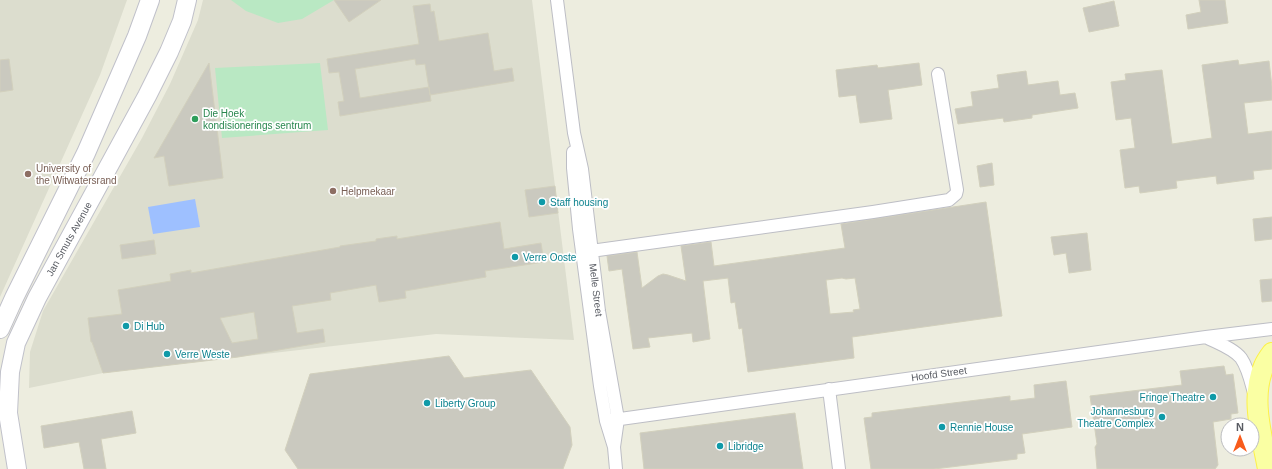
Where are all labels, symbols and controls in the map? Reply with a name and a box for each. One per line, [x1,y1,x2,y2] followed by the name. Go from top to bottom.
[203,108,311,131] place label: Die Hoek kondisionerings sentrum
[190,114,200,124] marker: Die Hoek kondisionerings sentrum
[36,163,117,186] place label: University of the Witwatersrand
[23,169,33,179] marker: University of the Witwatersrand
[328,186,338,196] marker: Helpmekaar
[341,186,396,197] place label: Helpmekaar
[537,197,547,207] marker: Staff housing
[550,197,608,208] place label: Staff housing
[44,200,94,278] street label: Jan Smuts Avenue
[510,252,520,262] marker: Verre Ooste
[523,252,577,263] place label: Verre Ooste
[587,263,605,317] street label: Melle Street
[121,321,131,331] marker: Di Hub
[134,321,165,332] place label: Di Hub
[162,349,172,359] marker: Verre Weste
[175,349,230,360] place label: Verre Weste
[910,365,968,383] street label: Hoofd Street
[1140,392,1205,403] place label: Fringe Theatre
[1208,392,1218,402] marker: Fringe Theatre
[422,398,432,408] marker: Liberty Group
[435,398,496,409] place label: Liberty Group
[1077,406,1154,429] place label: Johannesburg Theatre Complex
[1157,412,1167,422] marker: Johannesburg Theatre Complex
[1220,417,1260,457] north arrow
[1236,421,1244,433] text: N
[937,422,947,432] marker: Rennie House
[950,422,1014,433] place label: Rennie House
[715,441,725,451] marker: Libridge
[728,441,764,452] place label: Libridge

